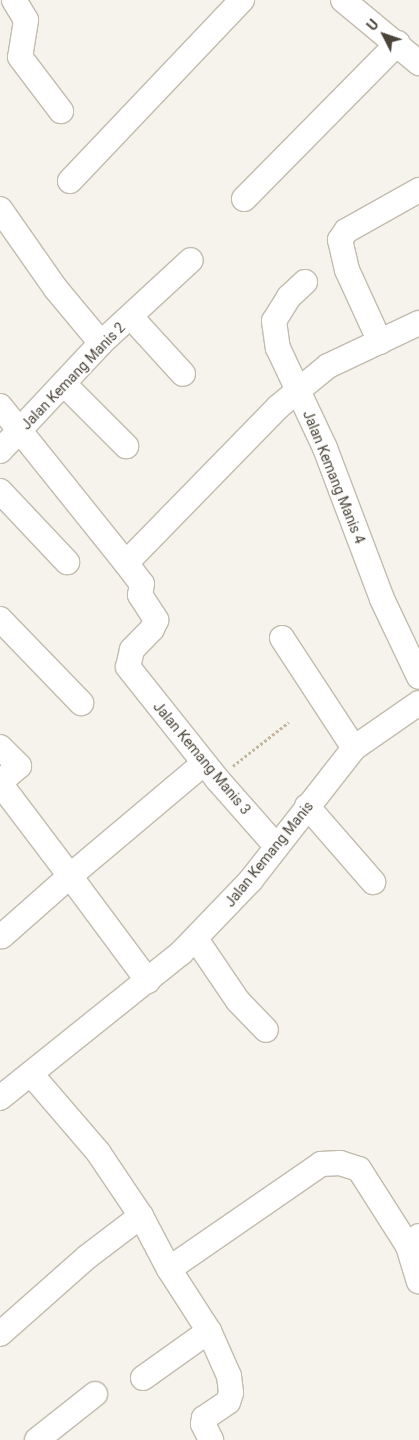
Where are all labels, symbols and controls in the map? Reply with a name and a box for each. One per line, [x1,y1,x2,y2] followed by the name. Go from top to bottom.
[359,10,409,60] north arrow
[364,16,382,34] text: U
[18,319,128,433] street label: Jalan Kemang Manis 2
[300,408,368,546] street label: Jalan Kemang Manis 4
[150,698,254,818] street label: Jalan Kemang Manis 3
[221,798,317,910] street label: Jalan Kemang Manis

